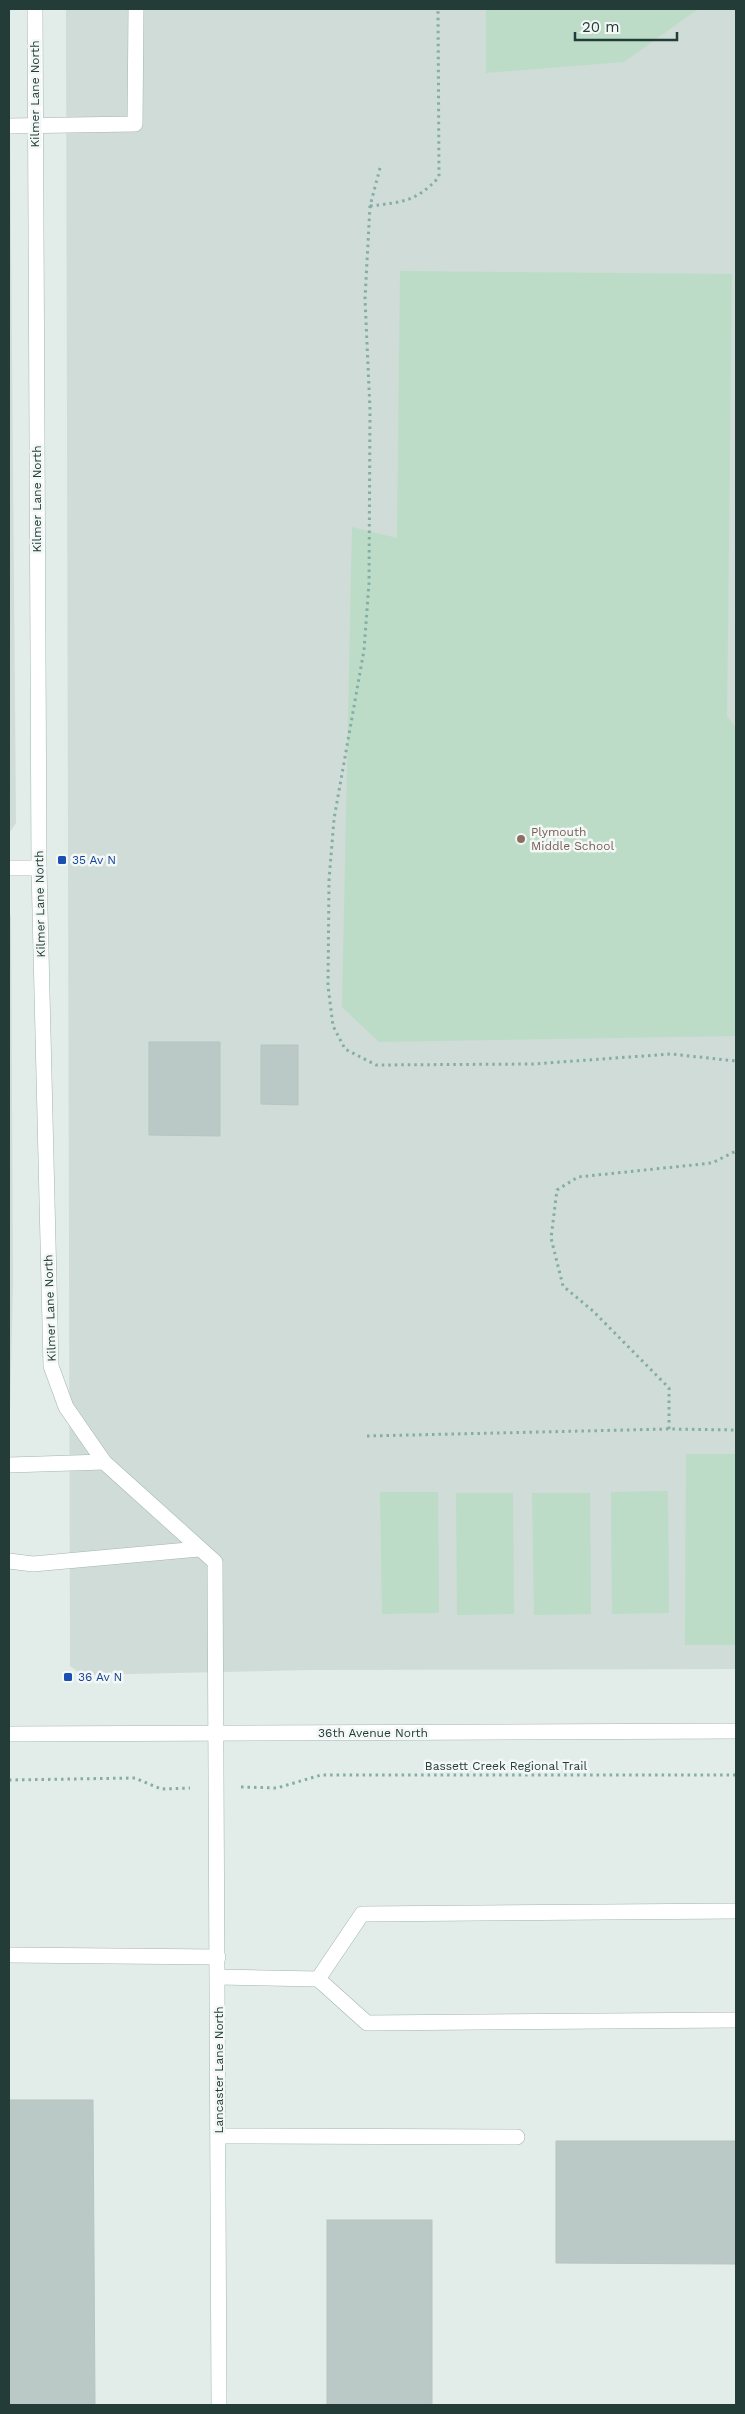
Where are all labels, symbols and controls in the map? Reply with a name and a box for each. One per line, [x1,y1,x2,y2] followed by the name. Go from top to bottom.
[575,10,678,42] scale bar
[582,18,620,36] text: 20 m
[28,40,42,148] street label: Kilmer Lane North
[30,445,44,553] street label: Kilmer Lane North
[531,825,614,853] place label: Plymouth Middle School
[515,833,527,845] marker: Plymouth Middle School
[32,850,48,958] street label: Kilmer Lane North
[72,853,116,867] place label: 35 Av N
[56,854,68,866] marker: 35 Av N
[41,1254,59,1362] street label: Kilmer Lane North
[78,1670,122,1684] place label: 36 Av N
[62,1671,74,1683] marker: 36 Av N
[318,1726,428,1740] street label: 36th Avenue North
[425,1759,587,1773] street label: Bassett Creek Regional Trail
[212,2006,226,2134] street label: Lancaster Lane North

